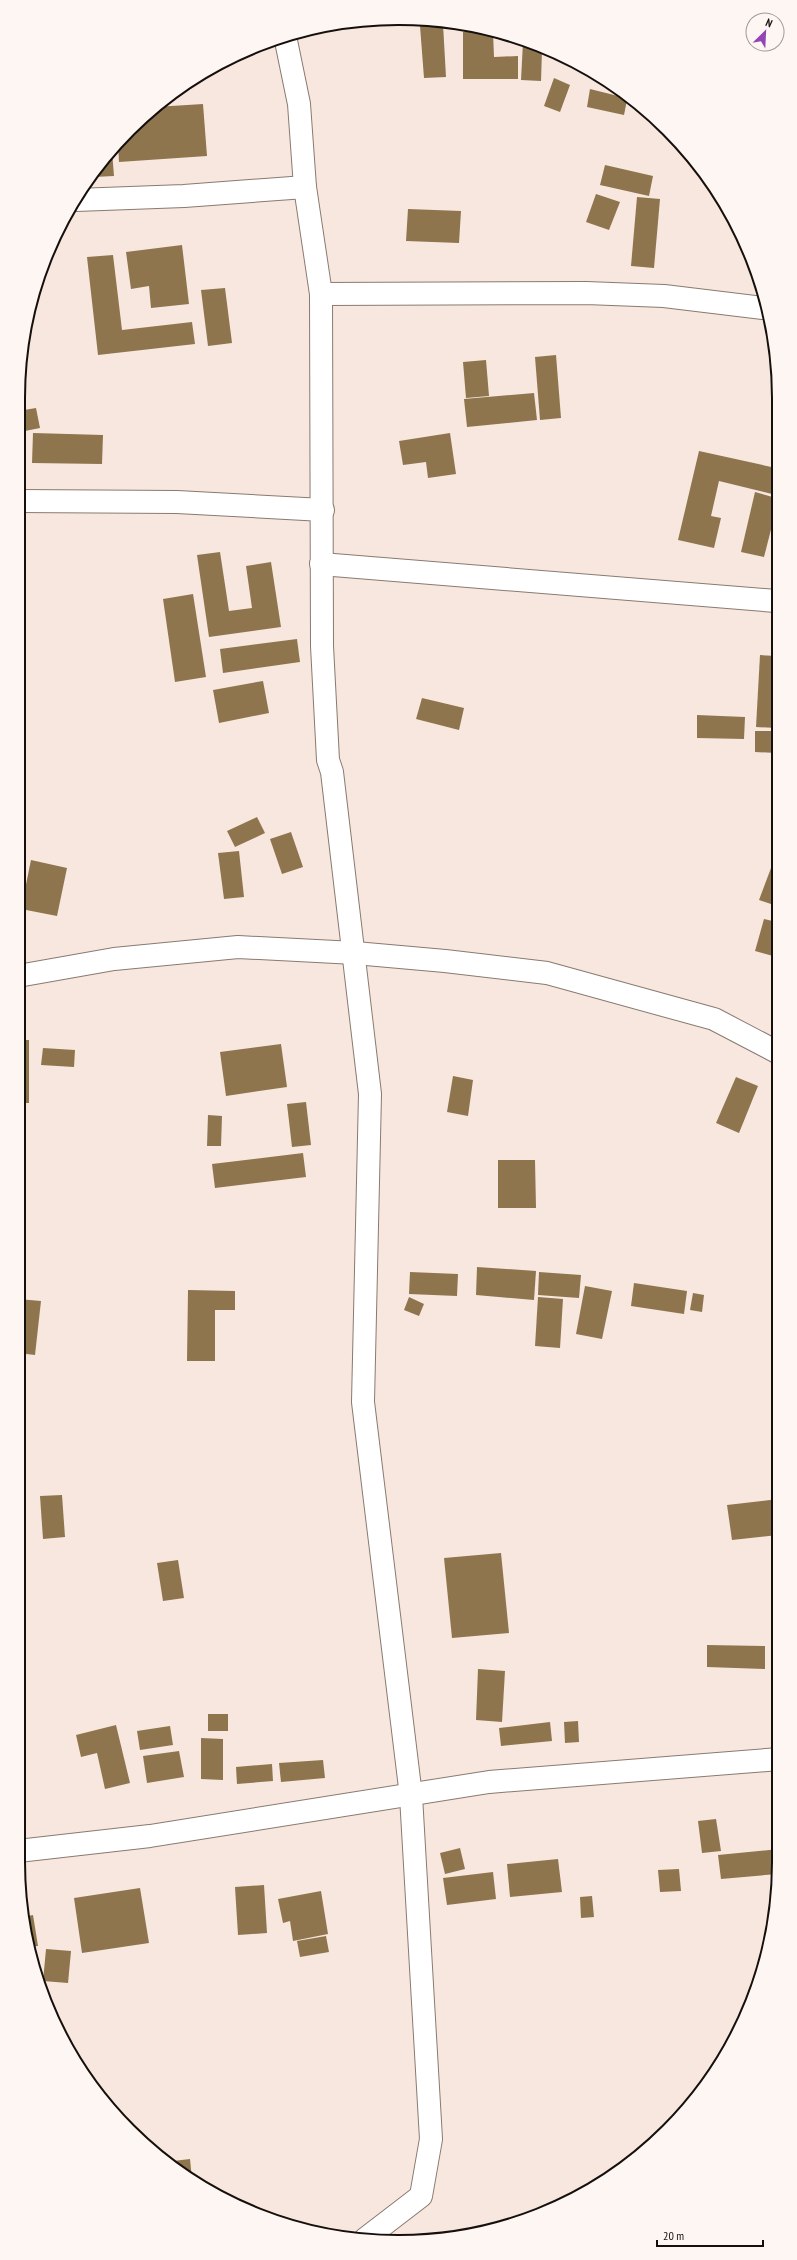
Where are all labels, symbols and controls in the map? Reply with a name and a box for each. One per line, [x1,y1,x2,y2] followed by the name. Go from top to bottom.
[745,12,785,52] north arrow
[764,15,775,30] text: N
[657,2222,763,2248] scale bar
[663,2228,684,2243] text: 20 m

